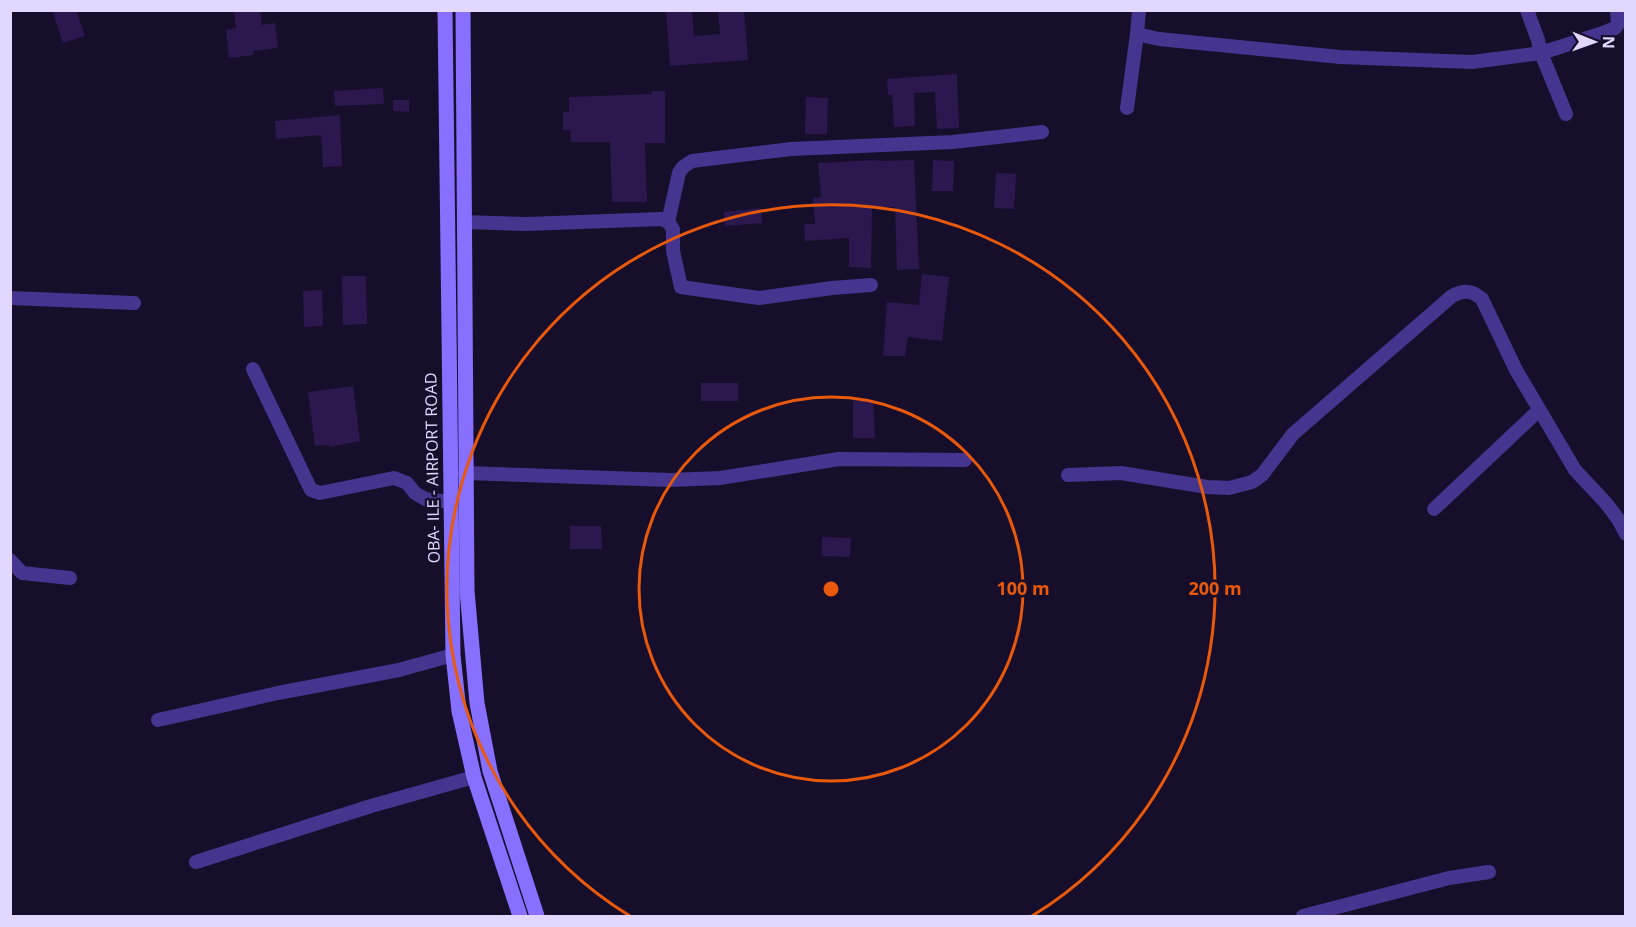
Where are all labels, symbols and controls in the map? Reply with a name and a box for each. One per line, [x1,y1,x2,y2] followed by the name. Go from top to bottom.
[1564,12,1624,72] north arrow
[1598,36,1620,49] text: N
[419,372,445,564] street label: OBA- ILE - AIRPORT ROAD
[996,576,1050,600] text: 100 m
[1188,576,1242,600] text: 200 m
[821,579,841,599] centre of rings

